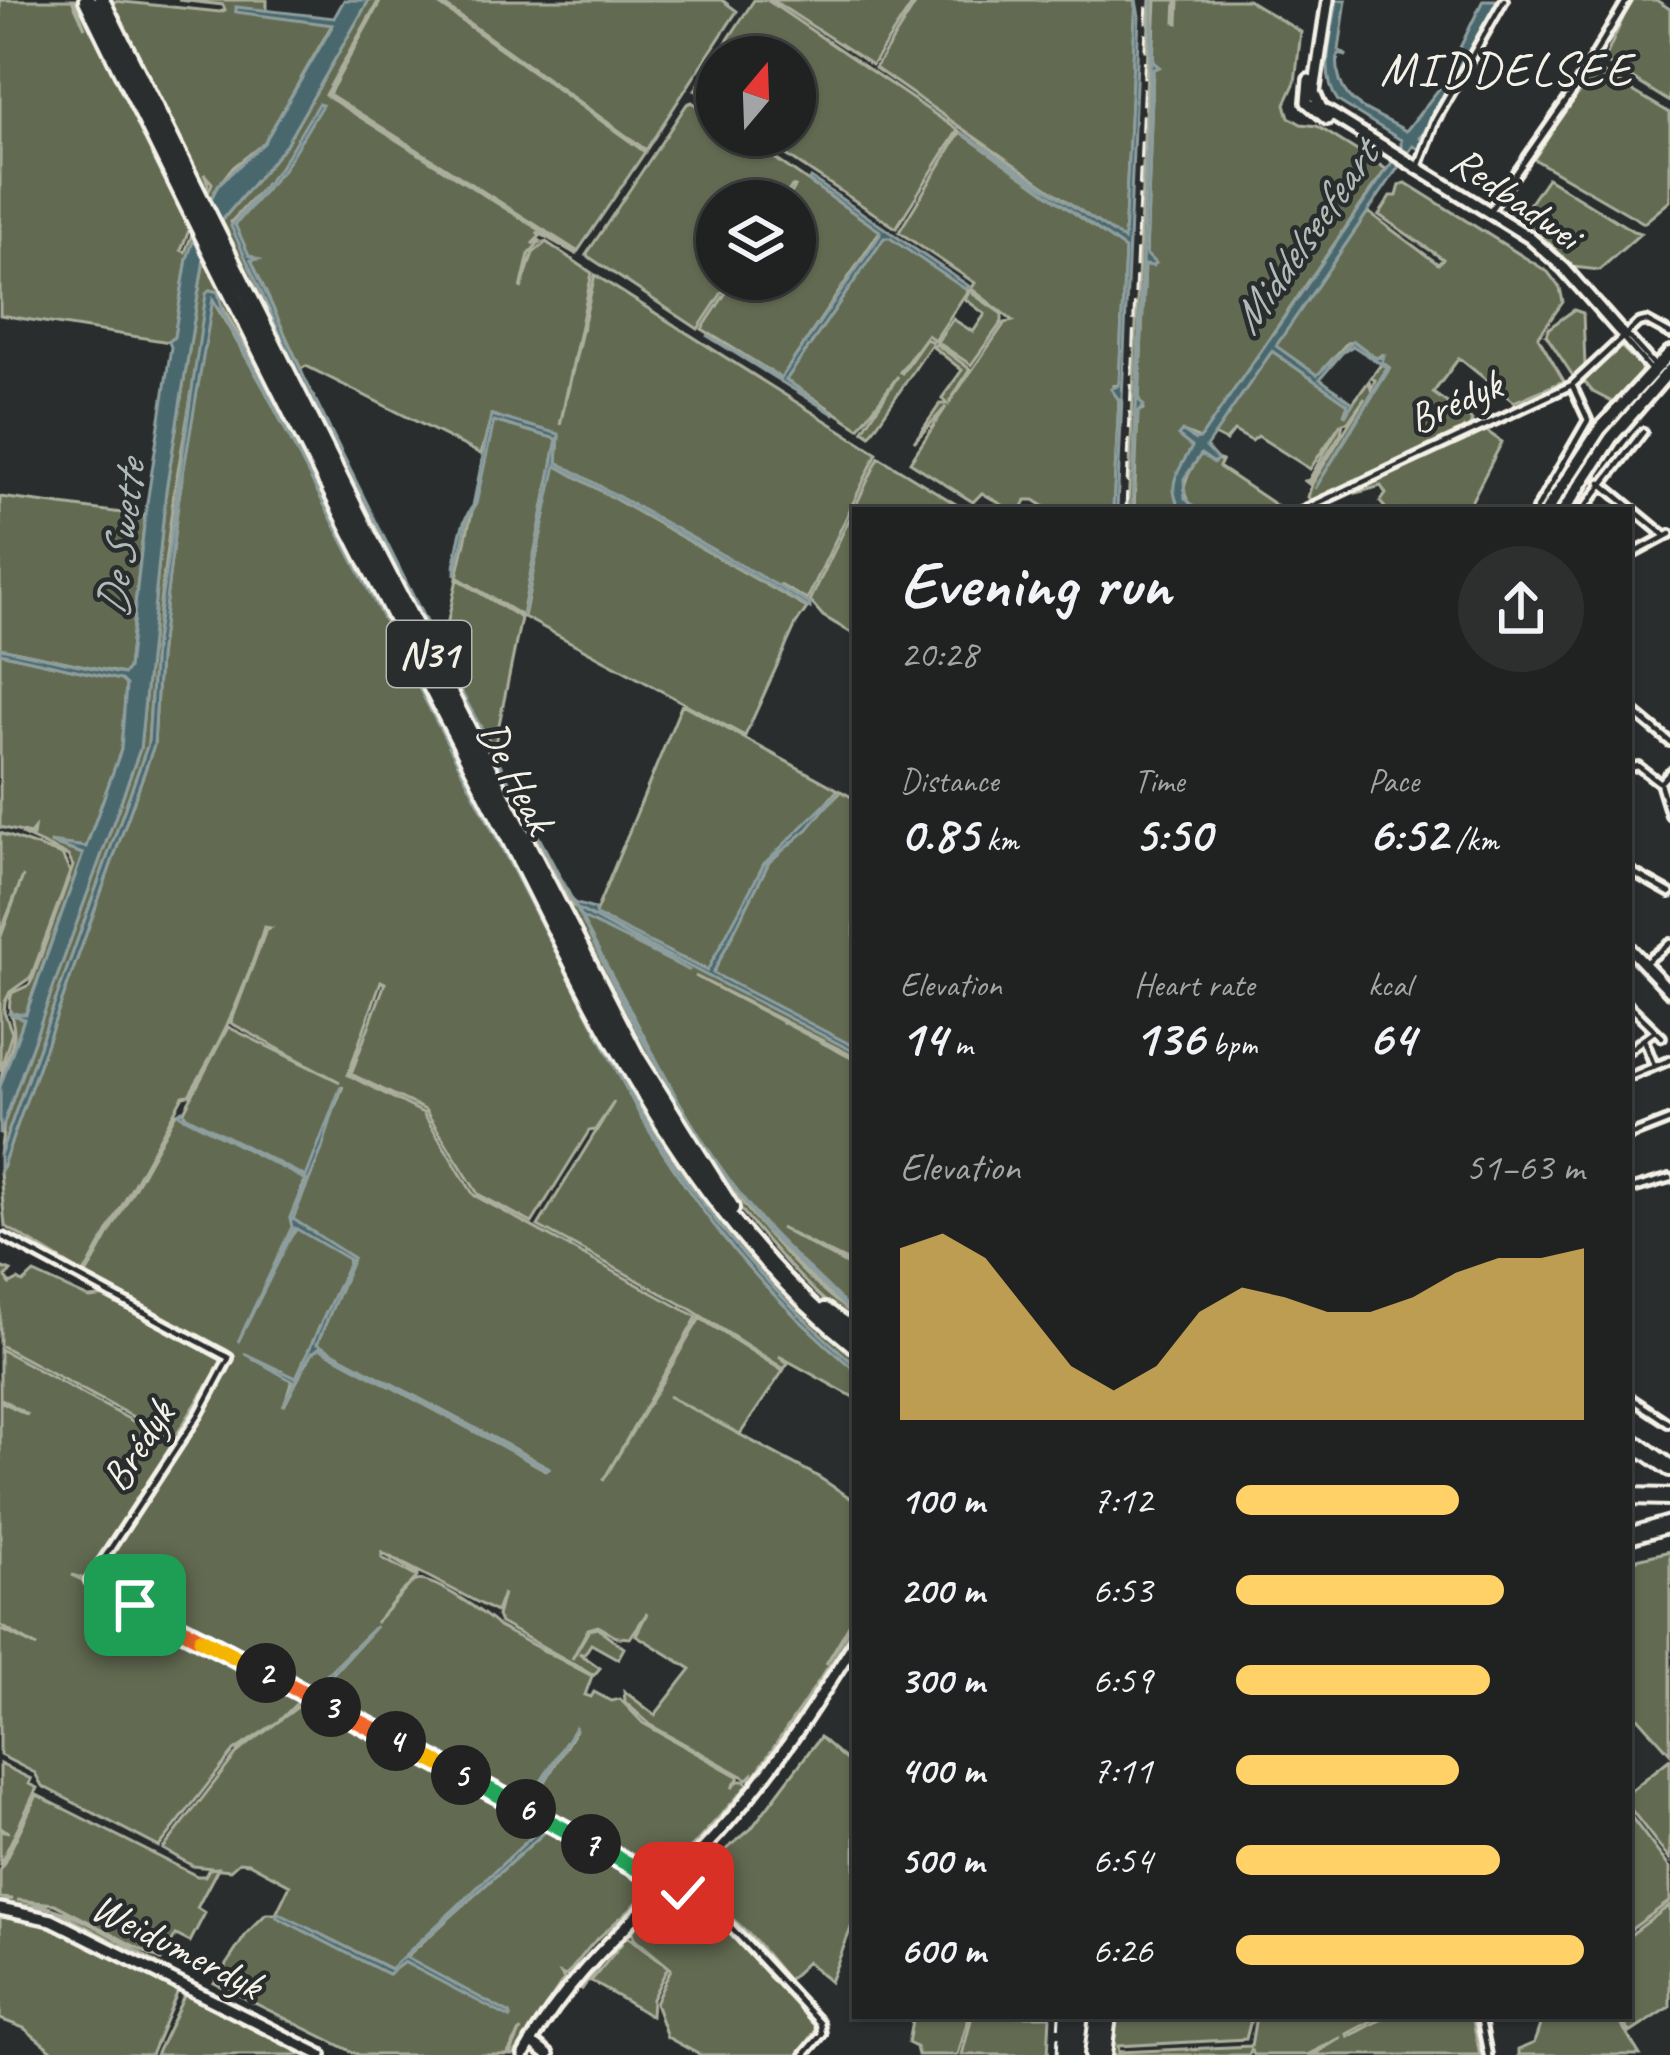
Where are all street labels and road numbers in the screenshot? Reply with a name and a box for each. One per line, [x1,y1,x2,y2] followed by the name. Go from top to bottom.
[1441,134,1596,265] street label: Redbadwei
[1400,357,1512,446] street label: Brédyk
[387,621,471,687] road number: N31
[466,712,568,845] street label: De Heak
[89,1389,188,1501] street label: Brédyk
[83,1880,274,2013] street label: Weidumerdyk

